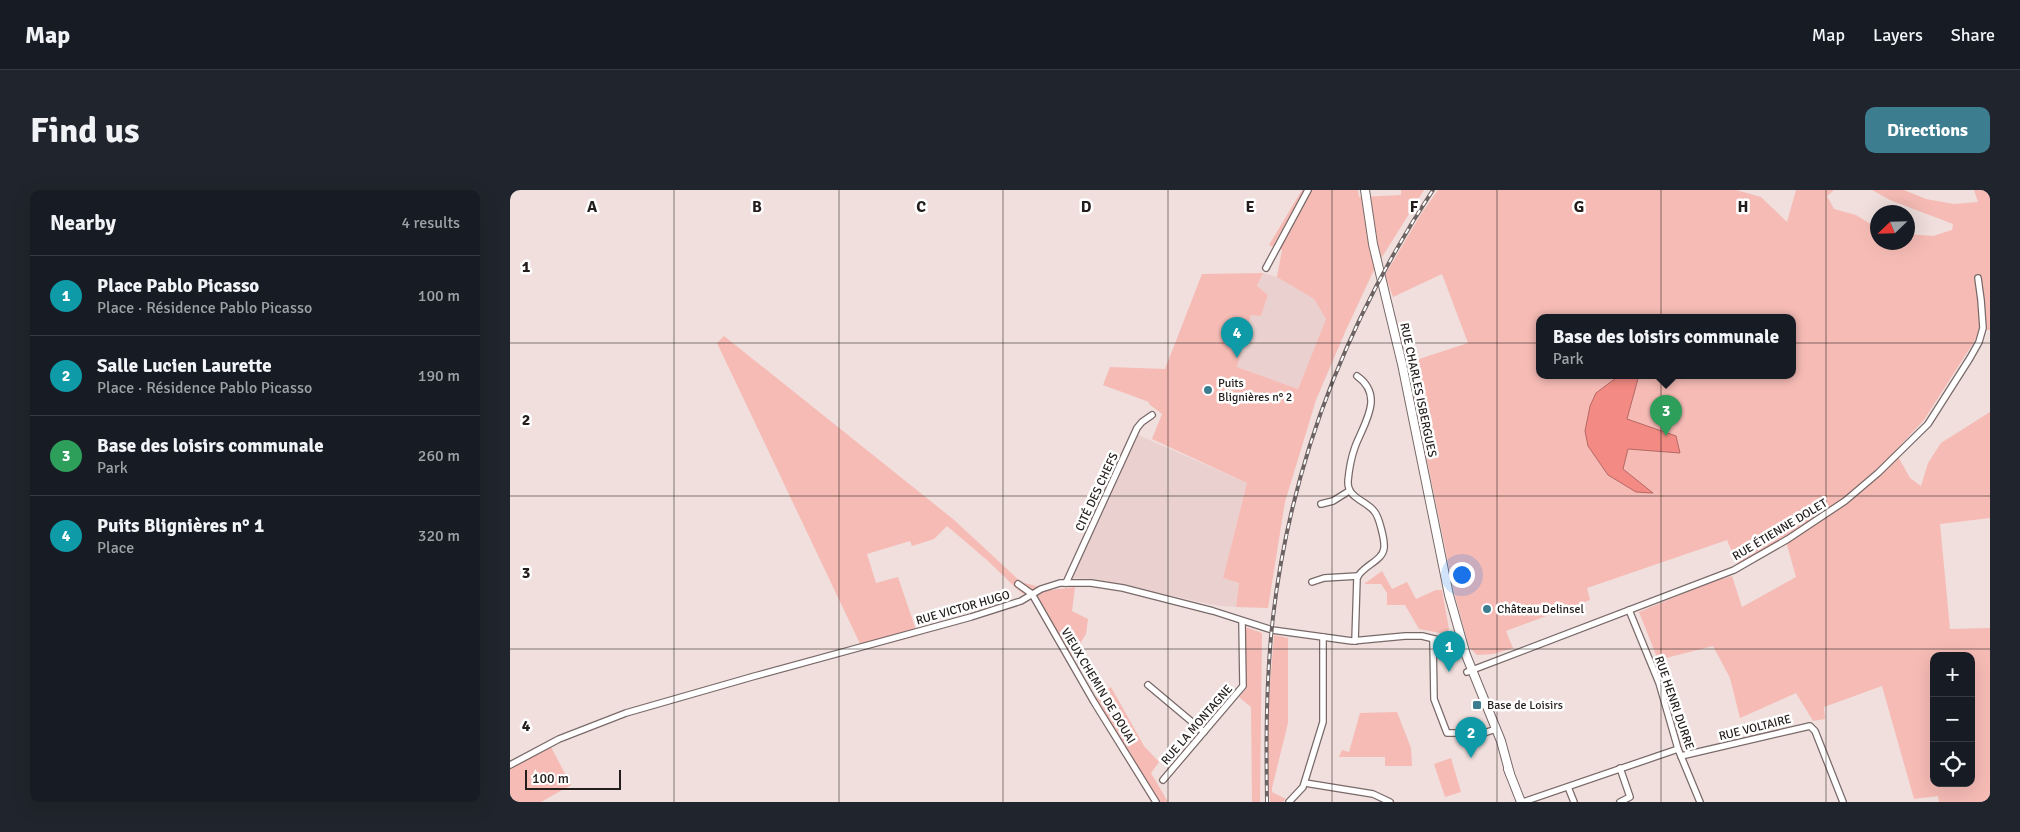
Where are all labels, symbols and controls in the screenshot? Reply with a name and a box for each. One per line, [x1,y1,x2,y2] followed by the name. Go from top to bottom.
[25,20,70,50] text: Map
[1812,24,1845,46] text: Map
[1873,24,1923,46] text: Layers
[1951,24,1995,46] text: Share
[1865,107,1990,153] button: Directions
[30,109,140,152] text: Find us
[587,197,598,217] text: A
[752,197,762,217] text: B
[916,197,926,217] text: C
[1081,197,1092,217] text: D
[1245,197,1255,217] text: E
[1410,197,1419,217] text: F
[1574,197,1584,217] text: G
[1738,197,1748,217] text: H
[1870,205,1915,250] north arrow
[50,210,116,236] text: Nearby
[401,213,460,233] text: 4 results
[522,257,531,277] text: 1
[97,274,259,298] text: Place Pablo Picasso
[62,286,70,306] text: 1
[418,286,460,306] text: 100 m
[97,298,312,318] text: Place · Résidence Pablo Picasso
[1536,314,1796,379] popup
[1221,317,1253,358] pin: 4
[1396,321,1440,459] street label: RUE CHARLES ISBERGUES
[1553,325,1779,349] text: Base des loisirs communale
[1553,349,1583,369] text: Park
[97,354,272,378] text: Salle Lucien Laurette
[62,366,70,386] text: 2
[418,366,460,386] text: 190 m
[1218,376,1292,405] place label: Puits Blignières n° 2
[97,378,312,398] text: Place · Résidence Pablo Picasso
[1202,384,1214,396] marker: Puits Blignières n° 2
[1650,395,1682,436] pin: 3
[522,410,530,430] text: 2
[97,434,324,458] text: Base des loisirs communale
[62,446,70,466] text: 3
[418,446,460,466] text: 260 m
[1072,450,1122,534] street label: CITÉ DES CHEFS
[97,458,128,478] text: Park
[1730,496,1830,564] street label: RUE ÉTIENNE DOLET
[97,514,264,538] text: Puits Blignières n° 1
[62,526,70,546] text: 4
[418,526,460,546] text: 320 m
[97,538,134,558] text: Place
[1449,562,1475,588] your location
[522,563,530,583] text: 3
[914,587,1012,629] street label: RUE VICTOR HUGO
[1497,602,1584,617] place label: Château Delinsel
[1481,603,1493,615] marker: Château Delinsel
[1057,625,1139,747] street label: VIEUX CHEMIN DE DOUAI
[1433,631,1465,672] pin: 1
[1930,652,1975,787] map controls
[1930,652,1975,697] button: +
[1651,654,1697,752] street label: RUE HENRI DURRE
[1158,682,1236,768] street label: RUE LA MONTAGNE
[1930,697,1975,742] button: −
[1487,698,1563,713] place label: Base de Loisirs
[1471,699,1483,711] marker: Base de Loisirs
[1717,712,1793,744] street label: RUE VOLTAIRE
[522,716,531,736] text: 4
[1455,717,1487,758] pin: 2
[1930,742,1975,787] button: locate
[525,767,621,790] scale bar
[532,770,569,787] text: 100 m

